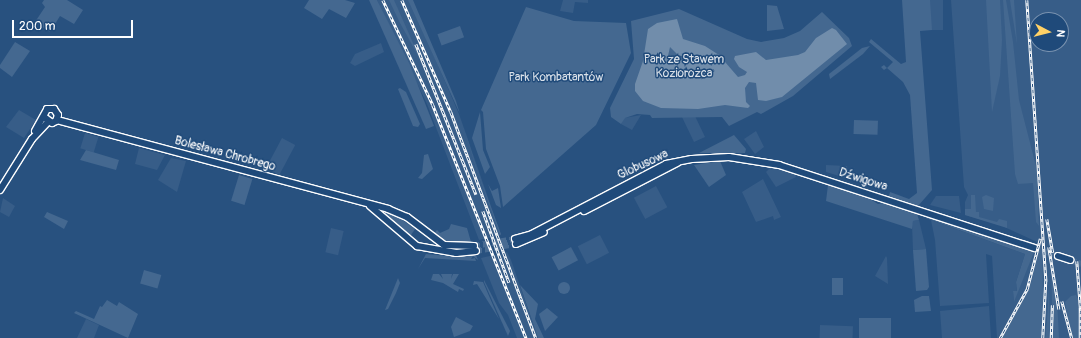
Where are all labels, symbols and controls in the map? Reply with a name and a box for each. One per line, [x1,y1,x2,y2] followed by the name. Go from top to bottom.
[14,12,135,38] scale bar
[1029,12,1069,52] north arrow
[19,19,55,34] text: 200 m
[1054,29,1067,38] text: N
[644,53,724,81] park label: Park ze Stawem Koziorożca
[509,71,603,85] park label: Park Kombatantów
[173,134,277,174] street label: Bolesława Chrobrego
[615,147,671,183] street label: Globusowa
[837,165,889,195] street label: Dźwigowa

